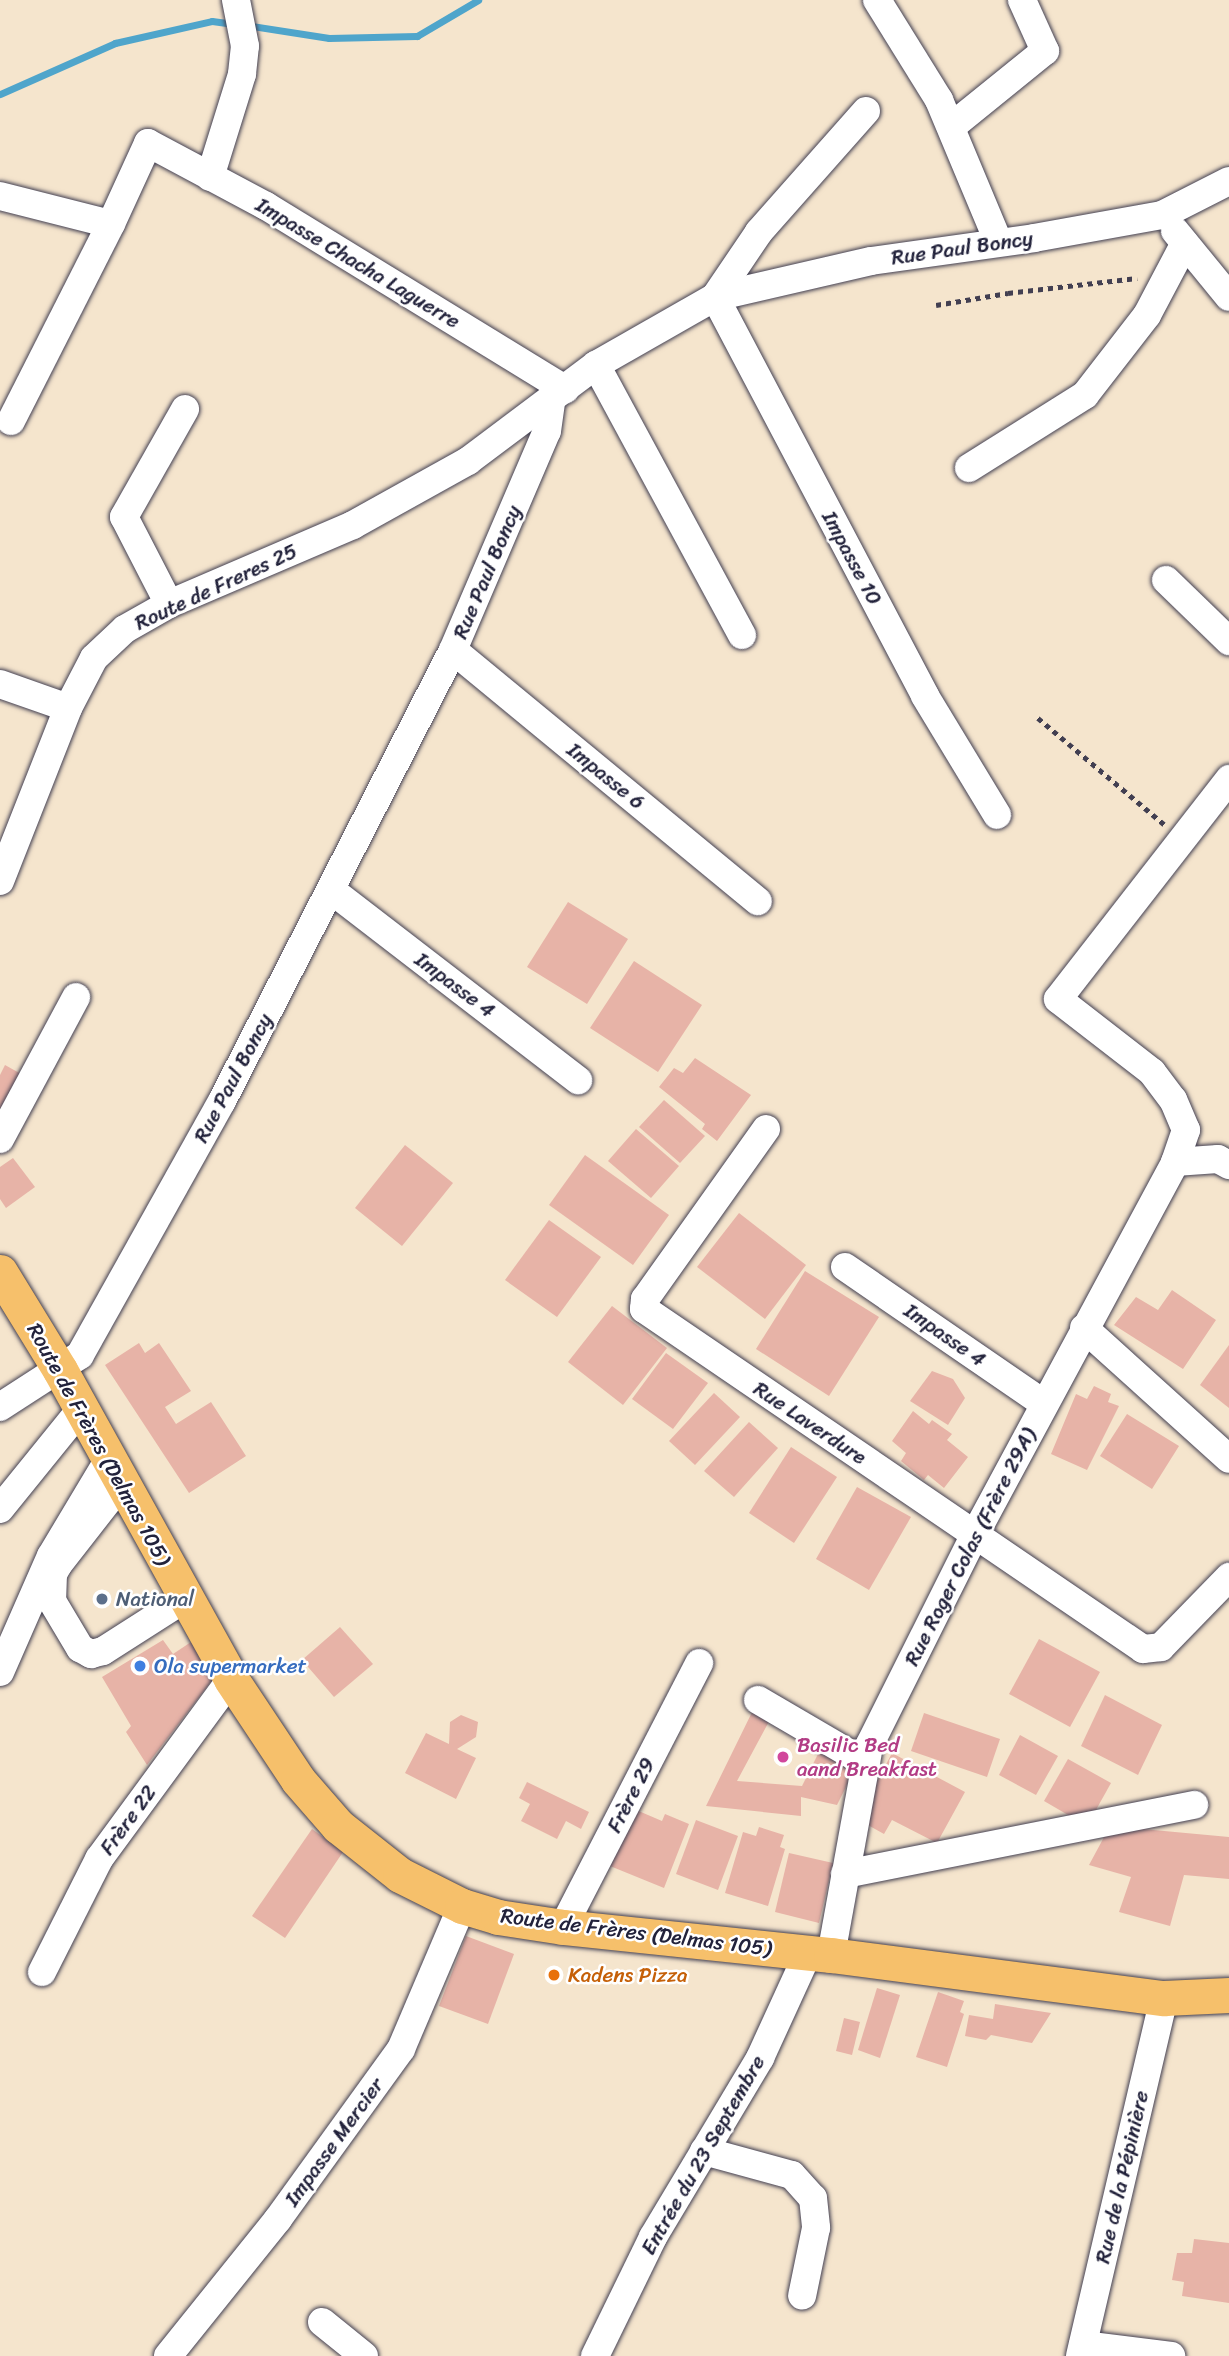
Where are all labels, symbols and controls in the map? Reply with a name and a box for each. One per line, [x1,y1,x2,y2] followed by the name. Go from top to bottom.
[252,192,464,334] street label: Impasse Chacha Laguerre
[890,226,1034,270] street label: Rue Paul Boncy
[448,501,526,643] street label: Rue Paul Boncy
[817,507,887,609] street label: Impasse 10
[131,538,301,636] street label: Route de Freres 25
[562,737,650,815] street label: Impasse 6
[410,947,500,1023] street label: Impasse 4
[188,1009,278,1147] street label: Rue Paul Boncy
[899,1298,991,1372] street label: Impasse 4
[22,1319,176,1569] street label: Route de Frères (Delmas 105)
[748,1376,872,1470] street label: Rue Laverdure
[899,1424,1041,1670] street label: Rue Roger Colas (Frère 29A)
[116,1586,194,1612] place label: National
[94,1591,110,1607] marker: National
[154,1653,307,1679] place label: Ola supermarket
[132,1658,148,1674] marker: Ola supermarket
[797,1732,939,1782] place label: Basilic Bed aand Breakfast
[775,1749,791,1765] marker: Basilic Bed aand Breakfast
[601,1753,661,1837] street label: Frère 29
[94,1780,162,1860] street label: Frère 22
[500,1903,772,1961] street label: Route de Frères (Delmas 105)
[568,1962,688,1988] place label: Kadens Pizza
[546,1967,562,1983] marker: Kadens Pizza
[636,2051,770,2259] street label: Entrée du 23 Septembre
[279,2073,389,2211] street label: Impasse Mercier
[1090,2088,1154,2266] street label: Rue de la Pépinière

